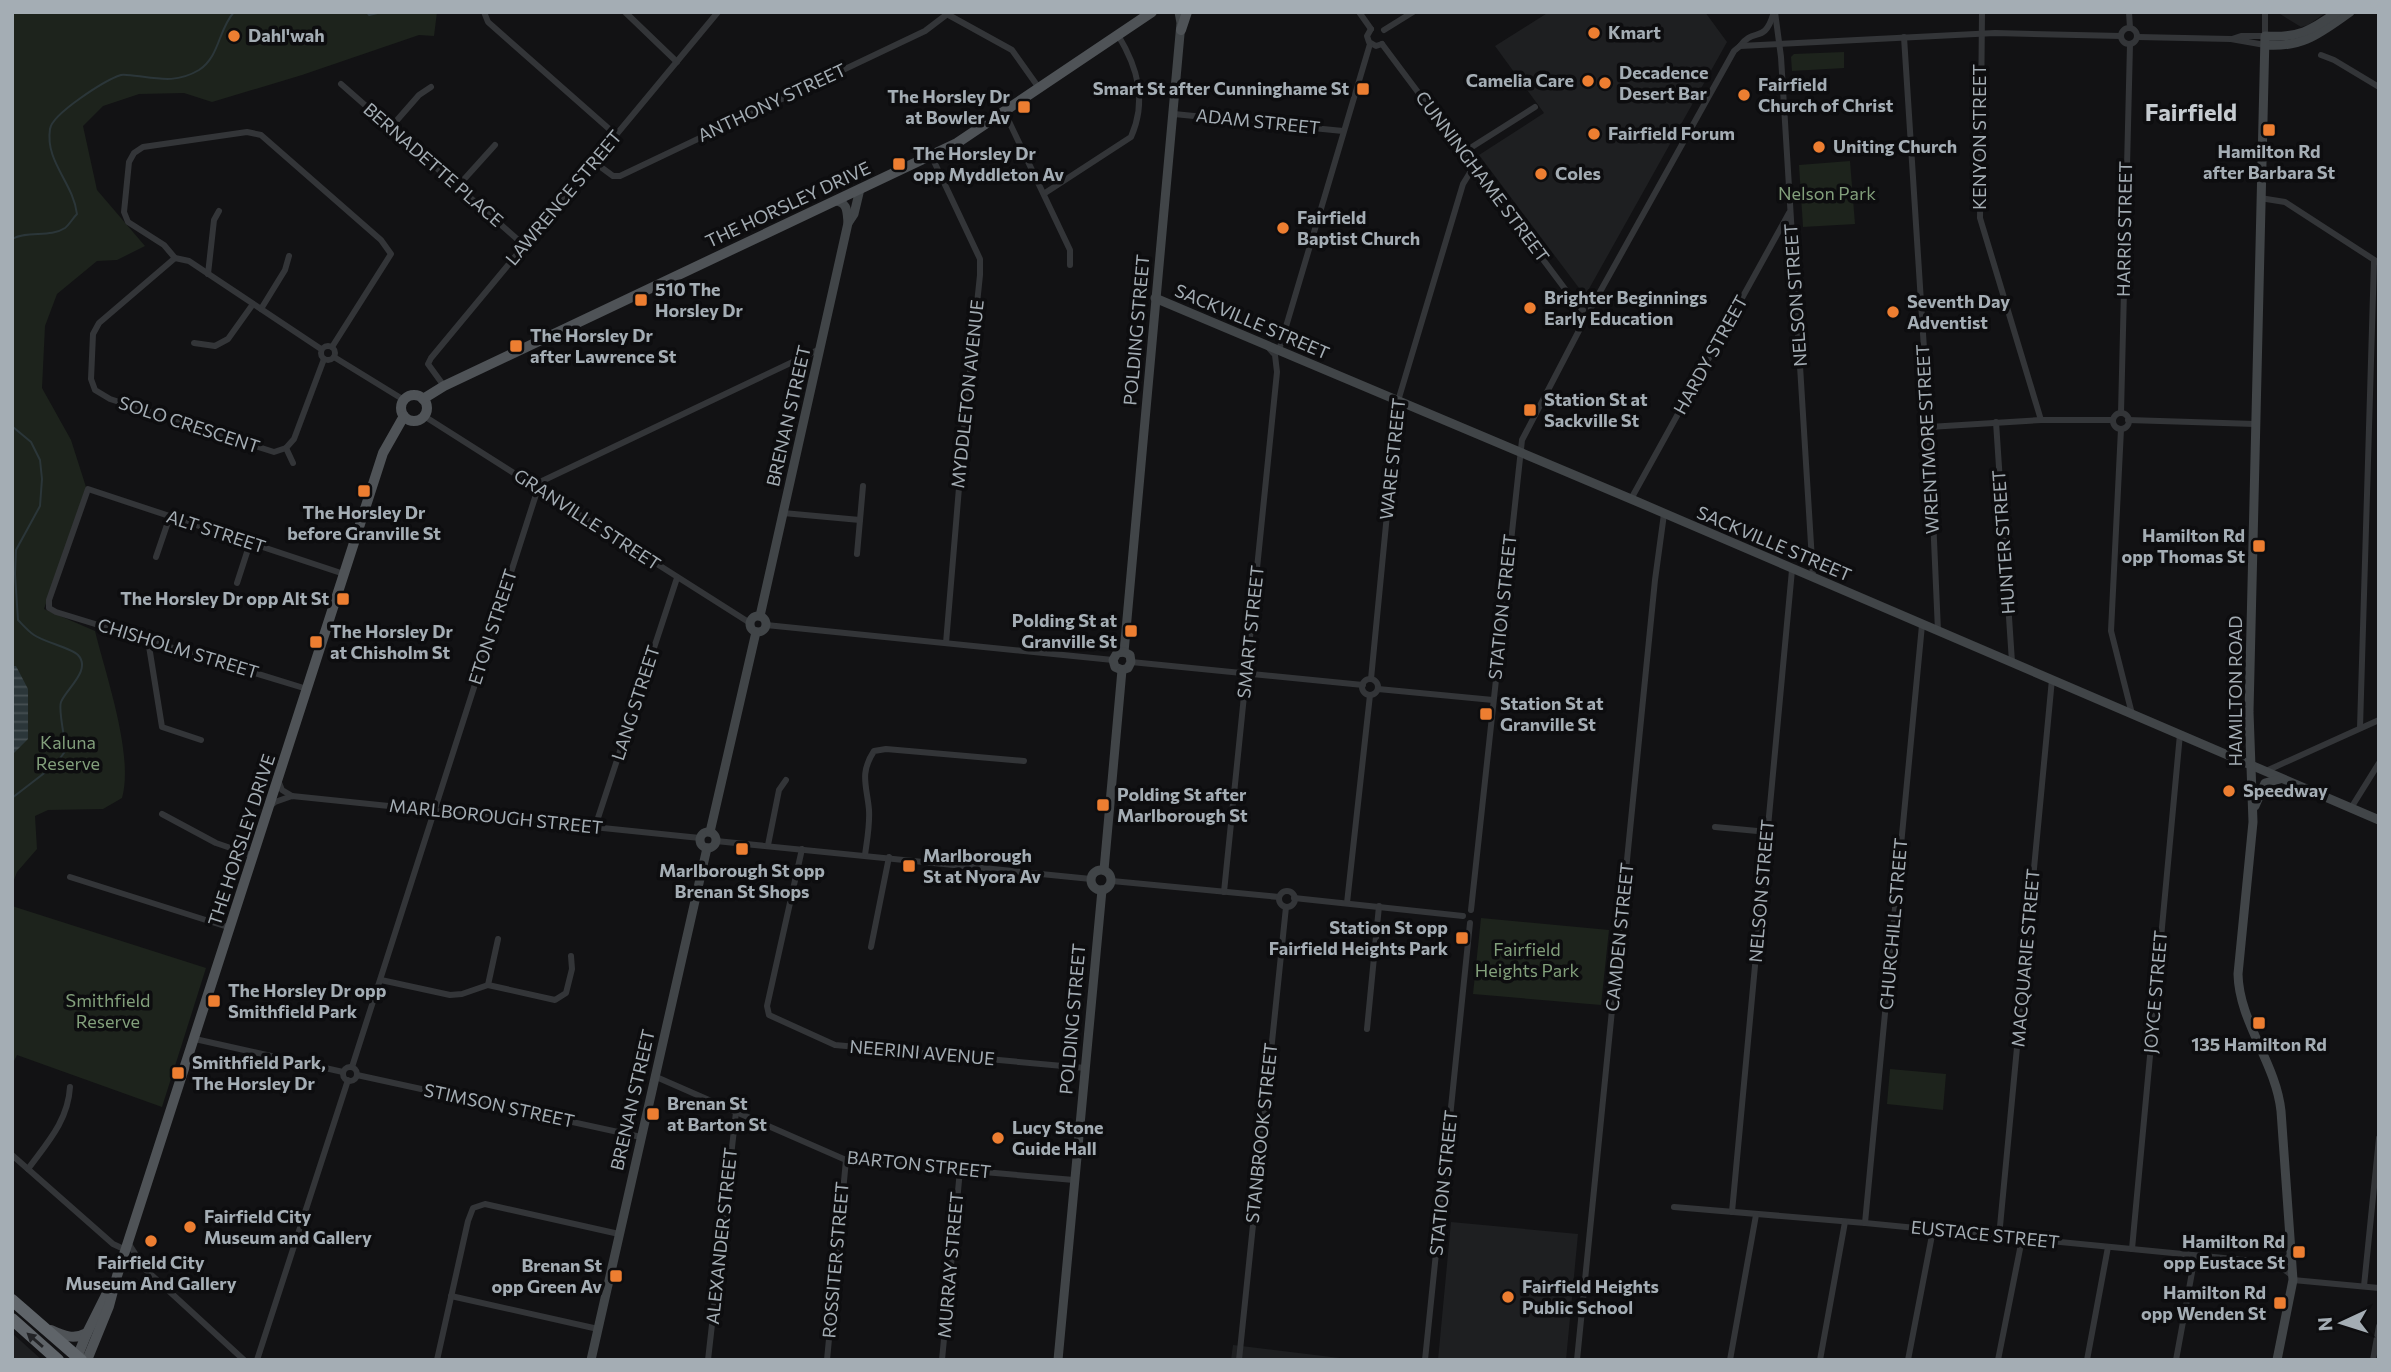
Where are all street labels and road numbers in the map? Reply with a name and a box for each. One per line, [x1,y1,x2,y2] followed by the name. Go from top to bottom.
[694,58,849,146] street label: ANTHONY STREET
[1968,64,1990,210] street label: KENYON STREET
[1411,87,1554,266] street label: CUNNINGHAME STREET
[359,98,508,231] street label: BERNADETTE PLACE
[1195,104,1321,138] street label: ADAM STREET
[500,125,626,269] street label: LAWRENCE STREET
[702,156,874,252] street label: THE HORSLEY DRIVE
[2112,161,2136,297] street label: HARRIS STREET
[1779,223,1811,368] street label: NELSON STREET
[1118,253,1154,406] street label: POLDING STREET
[1172,279,1333,364] street label: SACKVILLE STREET
[1668,291,1752,418] street label: HARDY STREET
[946,298,988,489] street label: MYDDLETON AVENUE
[761,343,815,489] street label: BRENAN STREET
[1911,344,1943,535] street label: WRENTMORE STREET
[116,391,263,457] street label: SOLO CRESCENT
[1375,397,1409,521] street label: WARE STREET
[510,464,665,575] street label: GRANVILLE STREET
[1987,469,2019,615] street label: HUNTER STREET
[1694,501,1855,586] street label: SACKVILLE STREET
[164,505,269,557] street label: ALT STREET
[1483,533,1521,681] street label: STATION STREET
[1232,564,1268,700] street label: SMART STREET
[463,566,521,687] street label: ETON STREET
[95,613,262,683] street label: CHISHOLM STREET
[2224,615,2246,767] street label: HAMILTON ROAD
[606,642,664,763] street label: LANG STREET
[203,751,279,928] street label: THE HORSLEY DRIVE
[388,794,604,838] street label: MARLBOROUGH STREET
[1744,818,1778,963] street label: NELSON STREET
[1875,837,1911,1011] street label: CHURCHILL STREET
[1600,861,1638,1013] street label: CAMDEN STREET
[2006,868,2044,1048] street label: MACQUARIE STREET
[2139,929,2171,1054] street label: JOYCE STREET
[1054,942,1090,1095] street label: POLDING STREET
[605,1027,659,1173] street label: BRENAN STREET
[849,1035,996,1069] street label: NEERINI AVENUE
[1241,1042,1281,1224] street label: STANBROOK STREET
[422,1078,576,1132] street label: STIMSON STREET
[1424,1109,1462,1257] street label: STATION STREET
[846,1145,992,1183] street label: BARTON STREET
[701,1146,741,1326] street label: ALEXANDER STREET
[817,1181,853,1339] street label: ROSSITER STREET
[933,1191,967,1339] street label: MURRAY STREET
[1910,1215,2061,1253] street label: EUSTACE STREET

